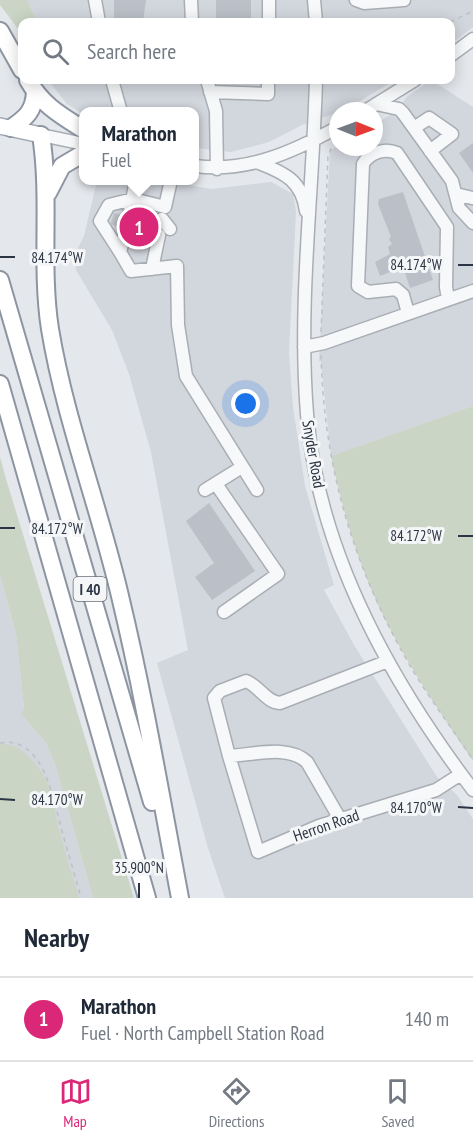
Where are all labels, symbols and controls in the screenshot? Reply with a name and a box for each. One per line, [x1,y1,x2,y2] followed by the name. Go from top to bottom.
[18,18,455,84] search box
[39,35,72,68] icon: search
[87,37,176,65] text: Search here
[329,102,383,156] north arrow
[79,107,199,185] popup
[101,119,177,147] text: Marathon
[101,147,131,173] text: Fuel
[120,204,158,250] pin: 1
[31,248,83,267] text: 84.174°W
[390,255,442,274] text: 84.174°W
[231,389,260,418] your location
[298,419,330,490] street label: Snyder Road
[31,519,83,538] text: 84.172°W
[390,526,442,545] text: 84.172°W
[74,577,106,601] road number: I 40
[31,790,83,809] text: 84.170°W
[390,798,442,817] text: 84.170°W
[290,804,362,846] street label: Herron Road
[114,858,164,877] text: 35.900°N
[24,921,89,954] text: Nearby
[81,992,156,1020] text: Marathon
[39,1006,48,1032] text: 1
[405,1006,449,1032] text: 140 m
[81,1020,324,1046] text: Fuel · North Campbell Station Road
[59,1075,92,1131] tab: Map
[209,1075,264,1131] tab: Directions
[381,1075,414,1131] tab: Saved

